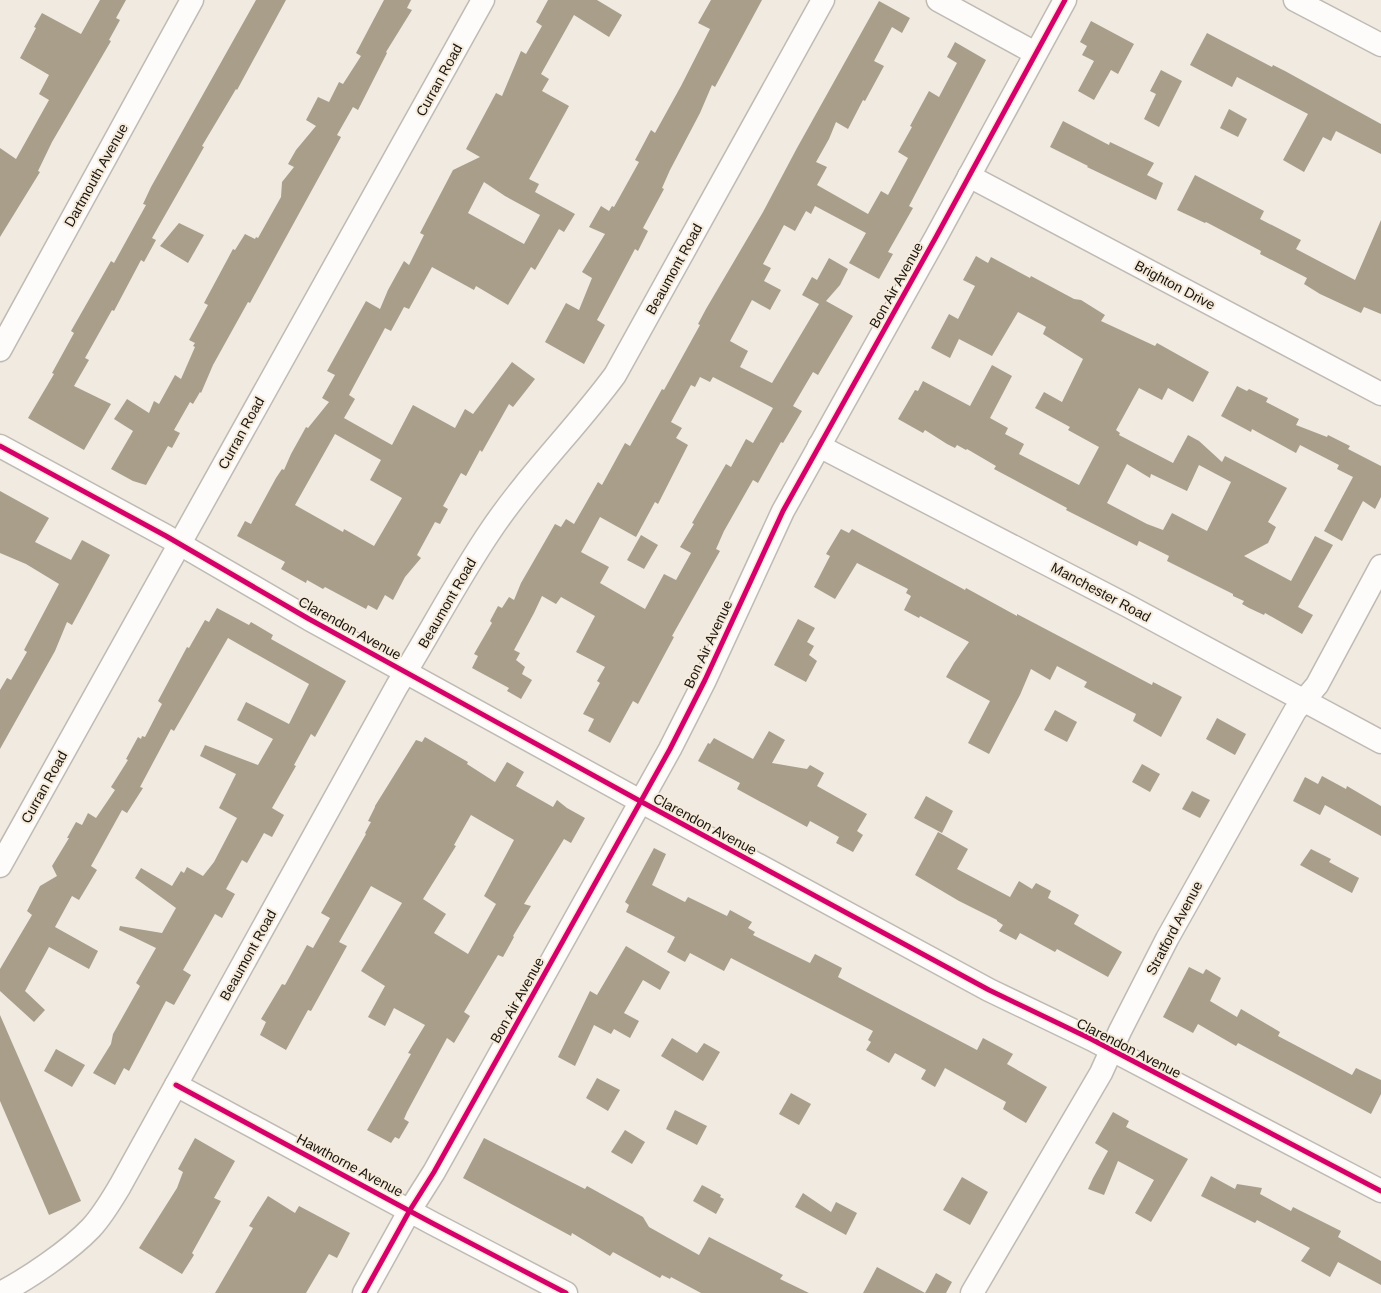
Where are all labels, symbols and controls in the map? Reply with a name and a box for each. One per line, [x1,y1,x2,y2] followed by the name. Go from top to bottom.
[413,41,465,119] street label: Curran Road
[61,120,131,229] street label: Dartmouth Avenue
[642,221,706,317] street label: Beaumont Road
[866,239,926,331] street label: Bon Air Avenue
[1132,257,1218,313] street label: Brighton Drive
[215,394,267,472] street label: Curran Road
[415,555,479,651] street label: Beaumont Road
[1048,559,1154,625] street label: Manchester Road
[296,593,404,663] street label: Clarendon Avenue
[681,597,736,691] street label: Bon Air Avenue
[18,748,70,826] street label: Curran Road
[650,790,760,858] street label: Clarendon Avenue
[1143,878,1206,978] street label: Stratford Avenue
[216,907,280,1003] street label: Beaumont Road
[487,954,547,1046] street label: Bon Air Avenue
[1074,1015,1184,1081] street label: Clarendon Avenue
[294,1130,406,1200] street label: Hawthorne Avenue

